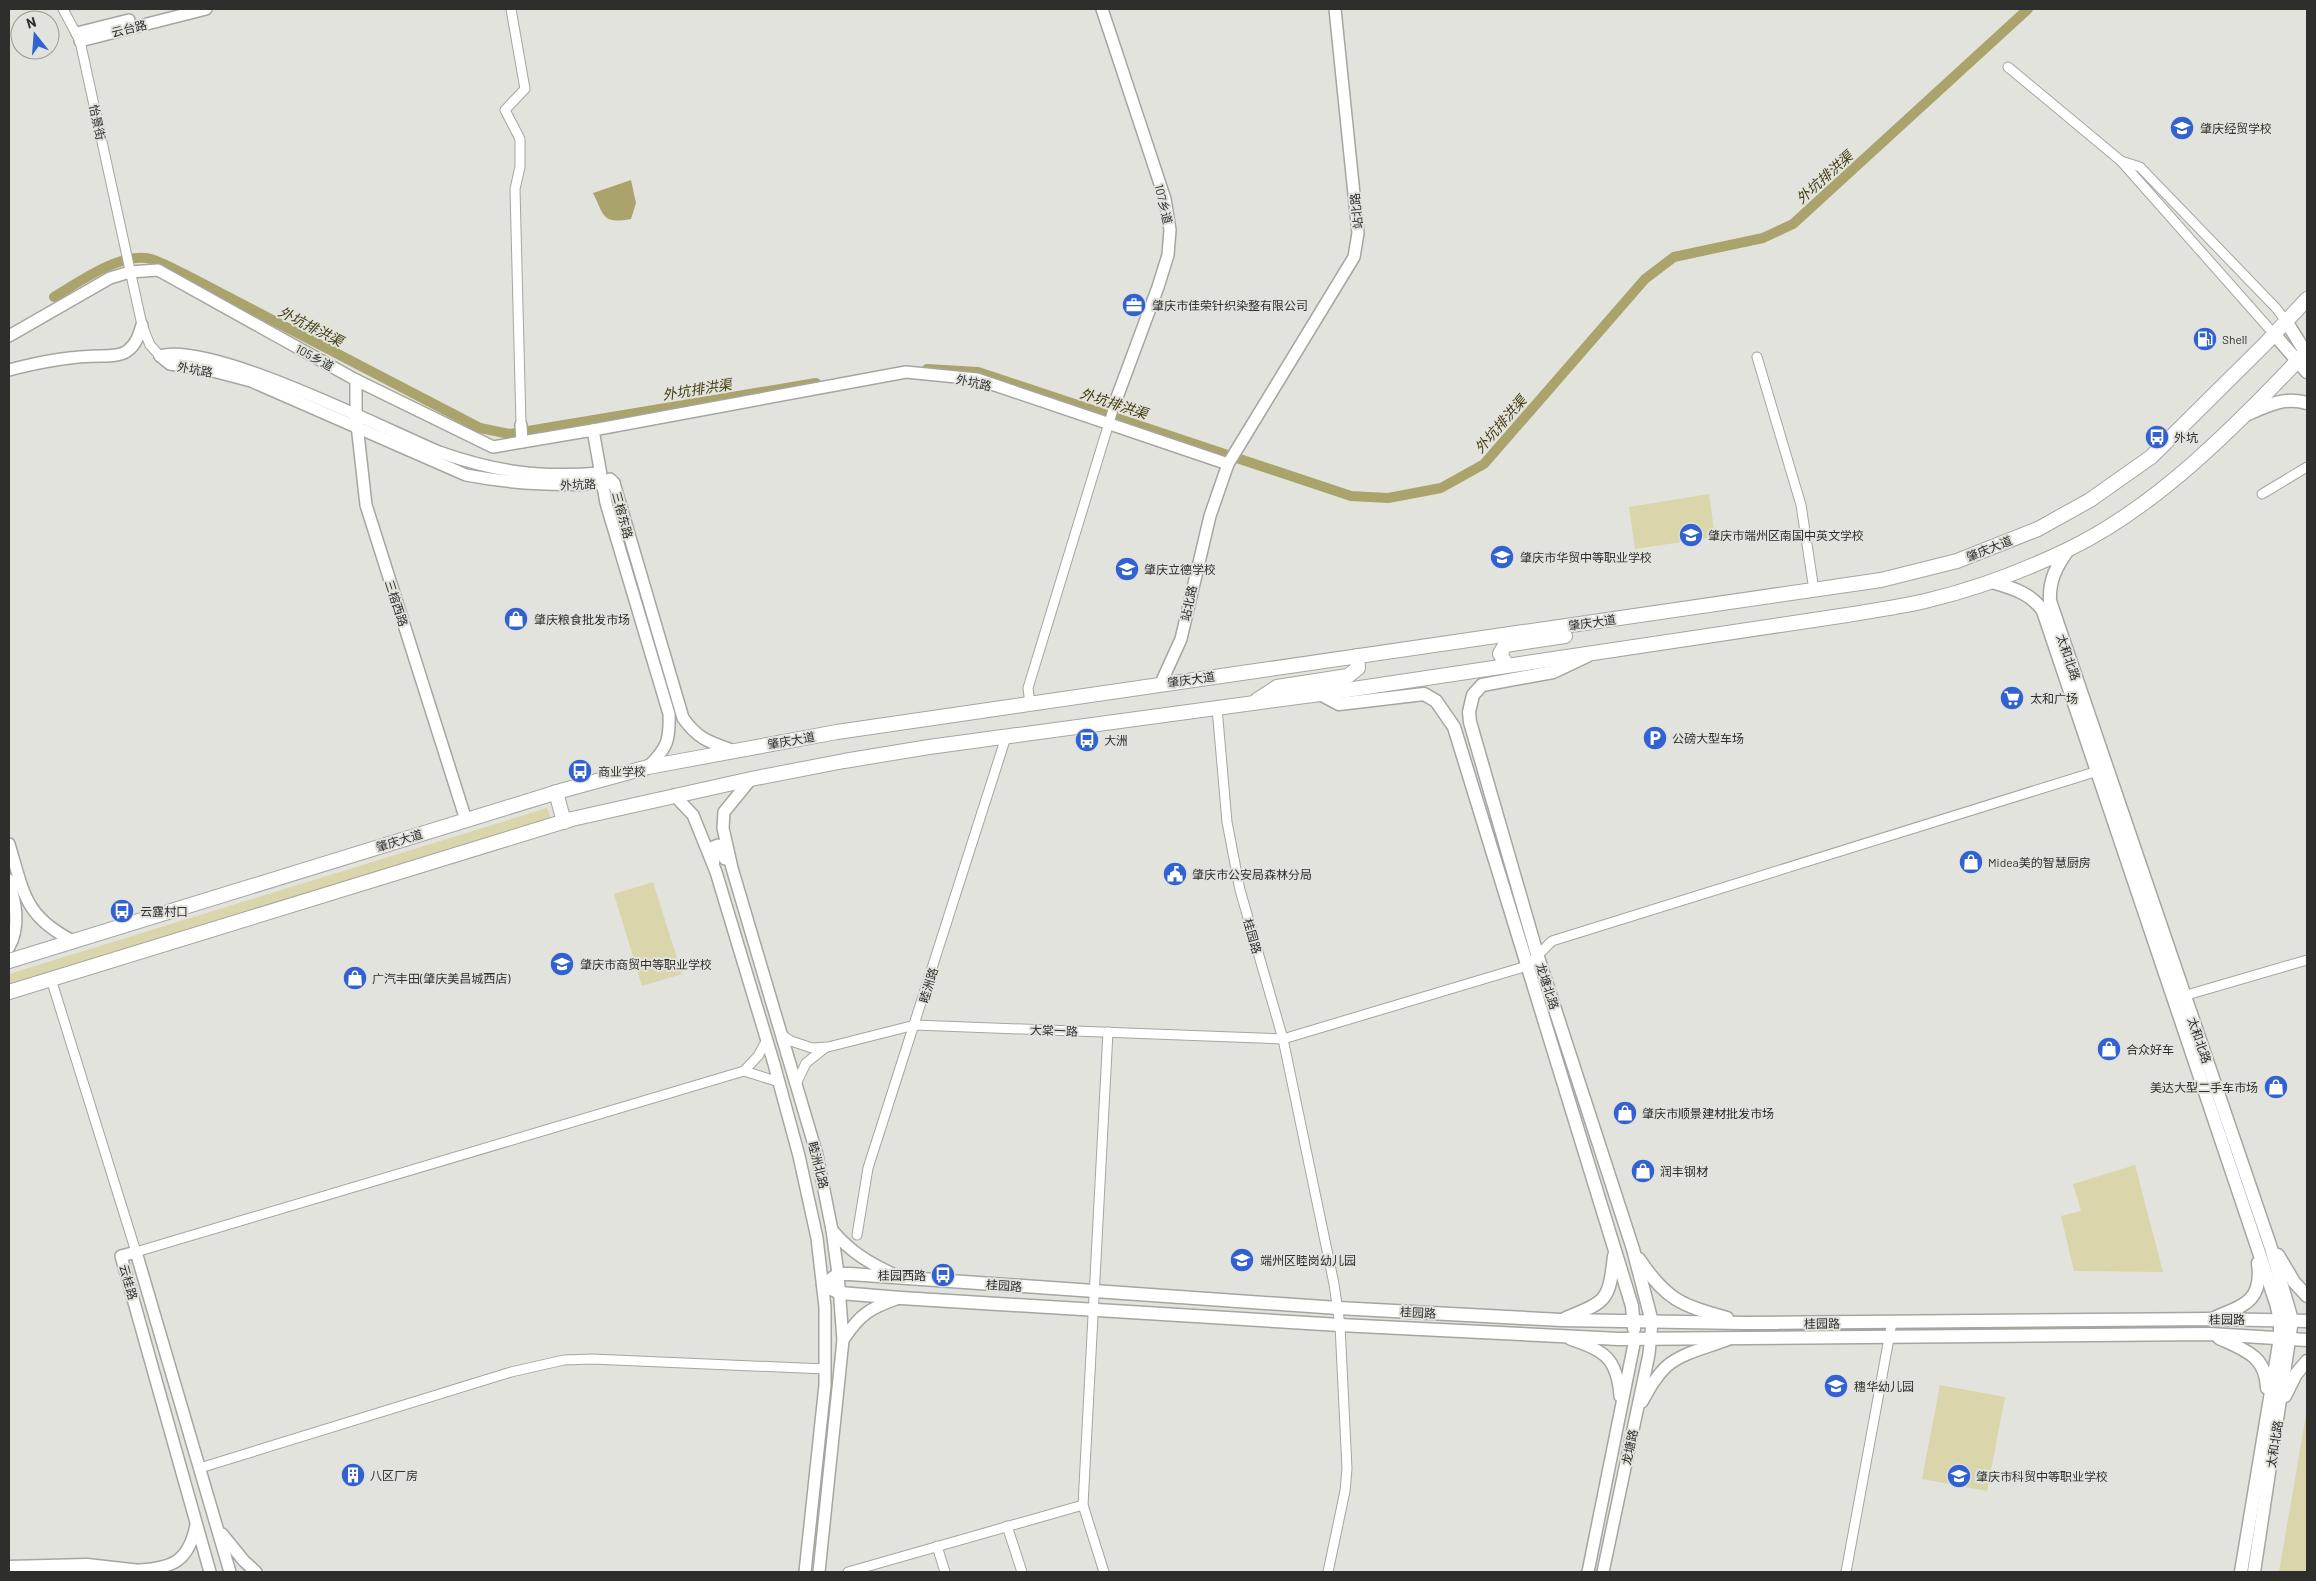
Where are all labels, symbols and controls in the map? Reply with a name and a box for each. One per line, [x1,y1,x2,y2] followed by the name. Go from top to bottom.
[10,10,60,60] north arrow
[24,13,38,32] text: N
[110,17,148,39] street label: 云台路
[87,103,109,141] street label: 怡景街
[2169,115,2195,141] school or university icon: 肇庆经贸学校
[2200,121,2272,135] place label: 肇庆经贸学校
[1792,146,1857,207] water label: 外坑排洪渠
[1153,183,1175,225] street label: 107乡道
[1347,192,1365,230] street label: 站北路
[1121,292,1147,318] office icon: 肇庆市佳荣针织染整有限公司
[1152,298,1308,312] place label: 肇庆市佳荣针织染整有限公司
[276,303,348,350] water label: 外坑排洪渠
[2192,326,2218,352] fuel station icon: Shell
[2222,332,2247,346] place label: Shell
[294,341,336,373] street label: 105乡道
[176,359,214,379] street label: 外坑路
[955,371,993,393] street label: 外坑路
[661,375,735,403] water label: 外坑排洪渠
[1078,384,1152,423] water label: 外坑排洪渠
[1471,390,1531,456] water label: 外坑排洪渠
[2144,424,2170,450] bus stop icon: 外坑
[2174,430,2198,444] place label: 外坑
[560,476,596,492] street label: 外坑路
[610,490,636,540] street label: 三榕东路
[1678,522,1704,548] school or university icon: 肇庆市端州区南国中英文学校
[1708,528,1864,542] place label: 肇庆市端州区南国中英文学校
[1964,533,2014,563] street label: 肇庆大道
[1489,544,1515,570] school or university icon: 肇庆市华贸中等职业学校
[1520,550,1652,564] place label: 肇庆市华贸中等职业学校
[1114,556,1140,582] school or university icon: 肇庆立德学校
[1144,562,1216,576] place label: 肇庆立德学校
[383,578,411,628] street label: 三榕西路
[1177,584,1199,622] street label: 站北路
[503,606,529,632] shop icon: 肇庆粮食批发市场
[534,612,630,626] place label: 肇庆粮食批发市场
[1567,612,1617,632] street label: 肇庆大道
[2055,632,2083,682] street label: 太和北路
[1166,669,1216,689] street label: 肇庆大道
[1999,685,2025,711] supermarket icon: 太和广场
[2030,691,2078,705] place label: 太和广场
[1642,725,1668,751] parking icon: 公磅大型车场
[1074,727,1100,753] bus stop icon: 大洲
[766,729,816,751] street label: 肇庆大道
[1672,731,1744,745] place label: 公磅大型车场
[1104,733,1128,747] place label: 大洲
[567,758,593,784] bus stop icon: 商业学校
[598,764,646,778] place label: 商业学校
[374,826,424,854] street label: 肇庆大道
[1958,849,1984,875] shop icon: Midea美的智慧厨房
[1988,855,2091,869] place label: Midea美的智慧厨房
[1162,861,1188,887] public building icon: 肇庆市公安局森林分局
[1192,867,1312,881] place label: 肇庆市公安局森林分局
[109,898,135,924] bus stop icon: 云露村口
[140,904,188,918] place label: 云露村口
[1241,917,1265,955] street label: 桂园路
[549,951,575,977] school or university icon: 肇庆市商贸中等职业学校
[580,957,712,971] place label: 肇庆市商贸中等职业学校
[1534,961,1562,1011] street label: 龙塘北路
[342,965,368,991] shop icon: 广汽丰田(肇庆美昌城西店)
[916,966,940,1004] street label: 睦洲路
[372,971,511,985] place label: 广汽丰田(肇庆美昌城西店)
[2186,1015,2214,1065] street label: 太和北路
[1030,1022,1078,1038] street label: 大棠一路
[2096,1036,2122,1062] shop icon: 合众好车
[2126,1042,2174,1056] place label: 合众好车
[2263,1074,2289,1100] shop icon: 美达大型二手车市场
[2150,1080,2258,1094] place label: 美达大型二手车市场
[1612,1100,1638,1126] shop icon: 肇庆市顺景建材批发市场
[1642,1106,1774,1120] place label: 肇庆市顺景建材批发市场
[806,1140,832,1190] street label: 睦洲北路
[1630,1158,1656,1184] shop icon: 润丰钢材
[1660,1164,1708,1178] place label: 润丰钢材
[1229,1247,1255,1273] school or university icon: 端州区睦岗幼儿园
[1260,1253,1356,1267] place label: 端州区睦岗幼儿园
[930,1262,956,1288] bus stop icon: 桂园西路
[117,1263,141,1301] street label: 云桂路
[878,1268,926,1282] place label: 桂园西路
[986,1277,1022,1293] street label: 桂园路
[1400,1304,1436,1320] street label: 桂园路
[2209,1312,2245,1326] street label: 桂园路
[1804,1316,1840,1330] street label: 桂园路
[1823,1373,1849,1399] school or university icon: 穗华幼儿园
[1854,1379,1914,1393] place label: 穗华幼儿园
[2263,1419,2285,1469] street label: 太和北路
[1618,1428,1640,1466] street label: 龙塘路
[340,1462,366,1488] building icon: 八区厂房
[1946,1463,1972,1489] school or university icon: 肇庆市科贸中等职业学校
[370,1468,418,1482] place label: 八区厂房
[1976,1469,2108,1483] place label: 肇庆市科贸中等职业学校

